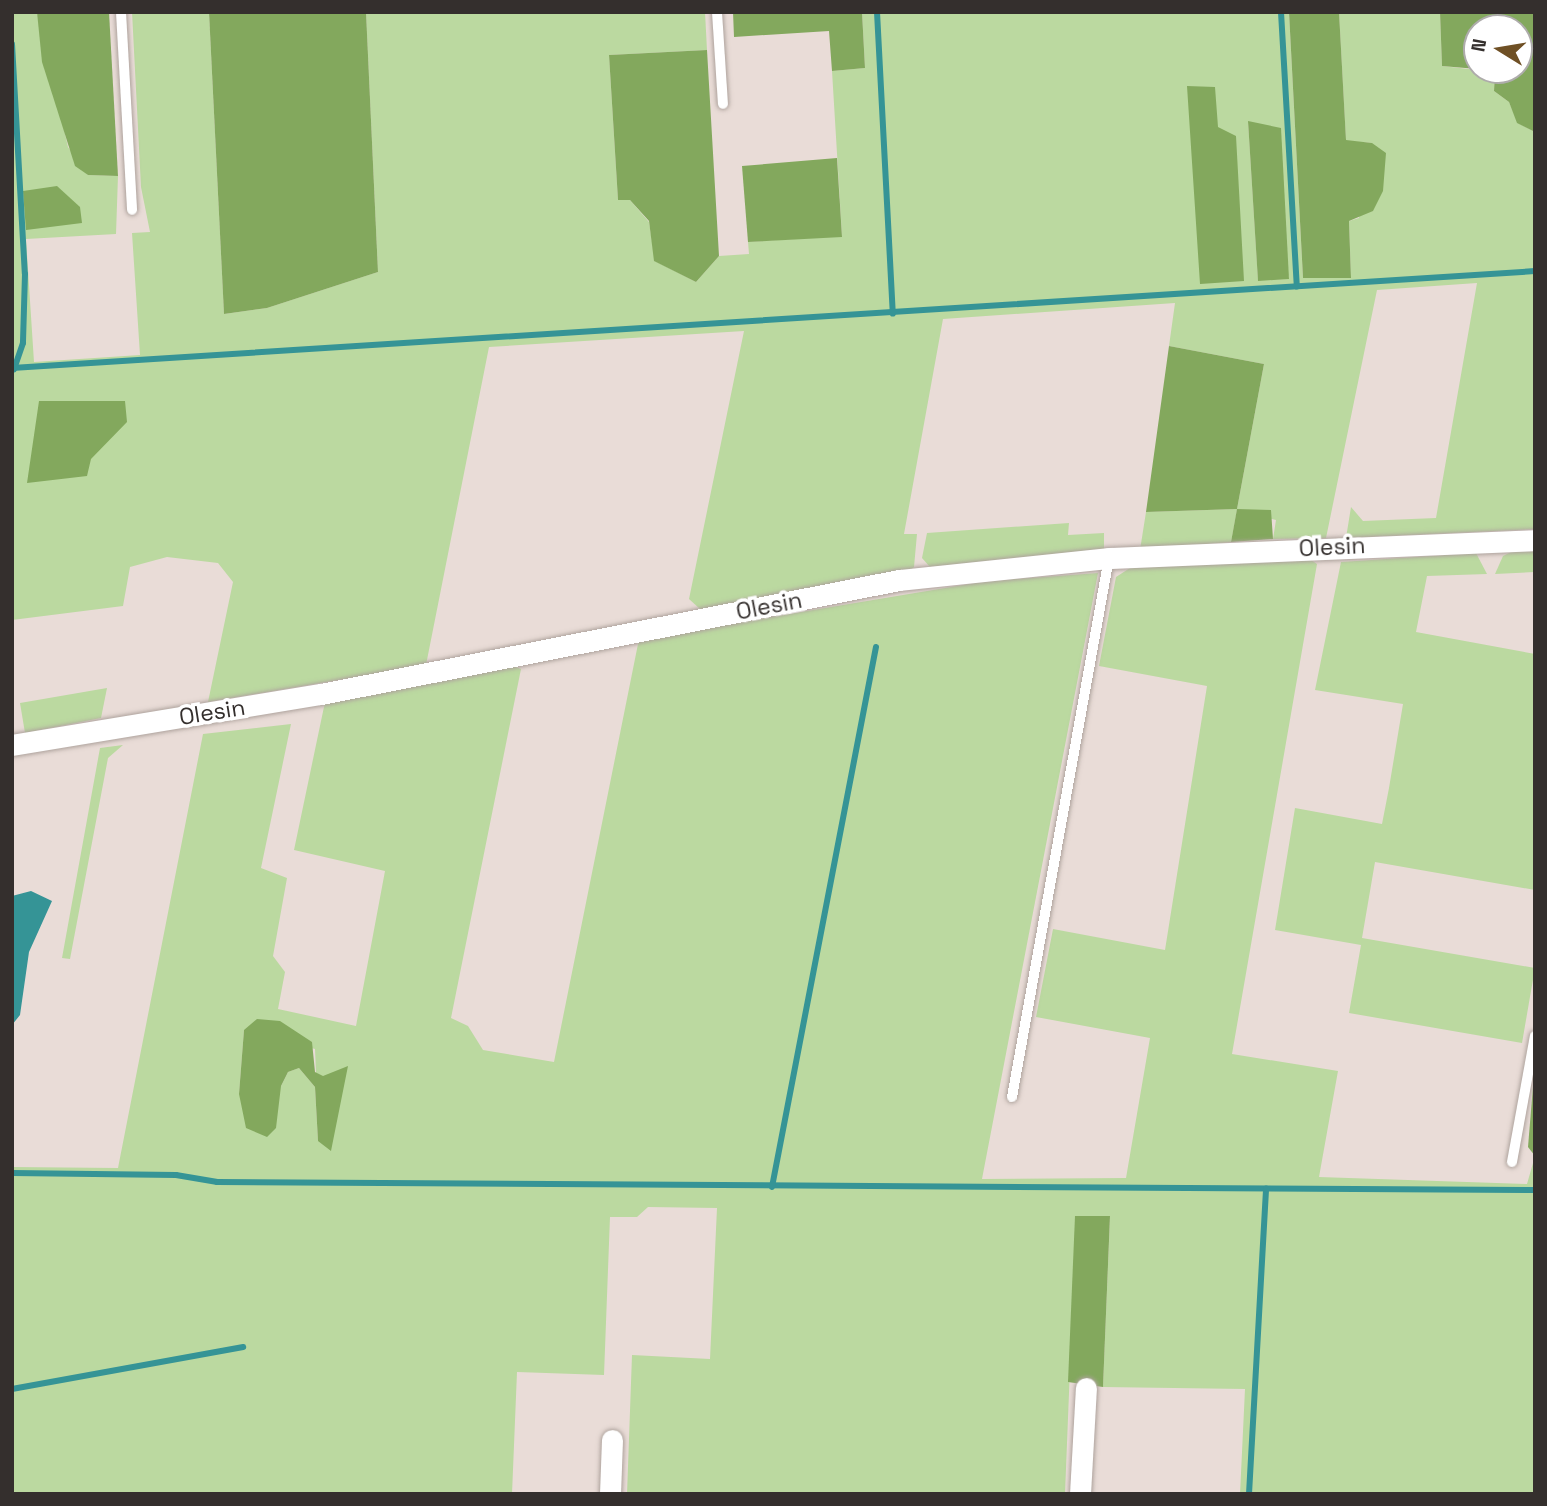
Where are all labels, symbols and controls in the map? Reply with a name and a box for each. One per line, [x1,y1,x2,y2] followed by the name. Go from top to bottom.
[1463,14,1533,84] north arrow
[1465,37,1492,54] text: N
[1298,531,1366,563] street label: Olesin
[734,586,804,626] street label: Olesin
[177,693,247,731] street label: Olesin

